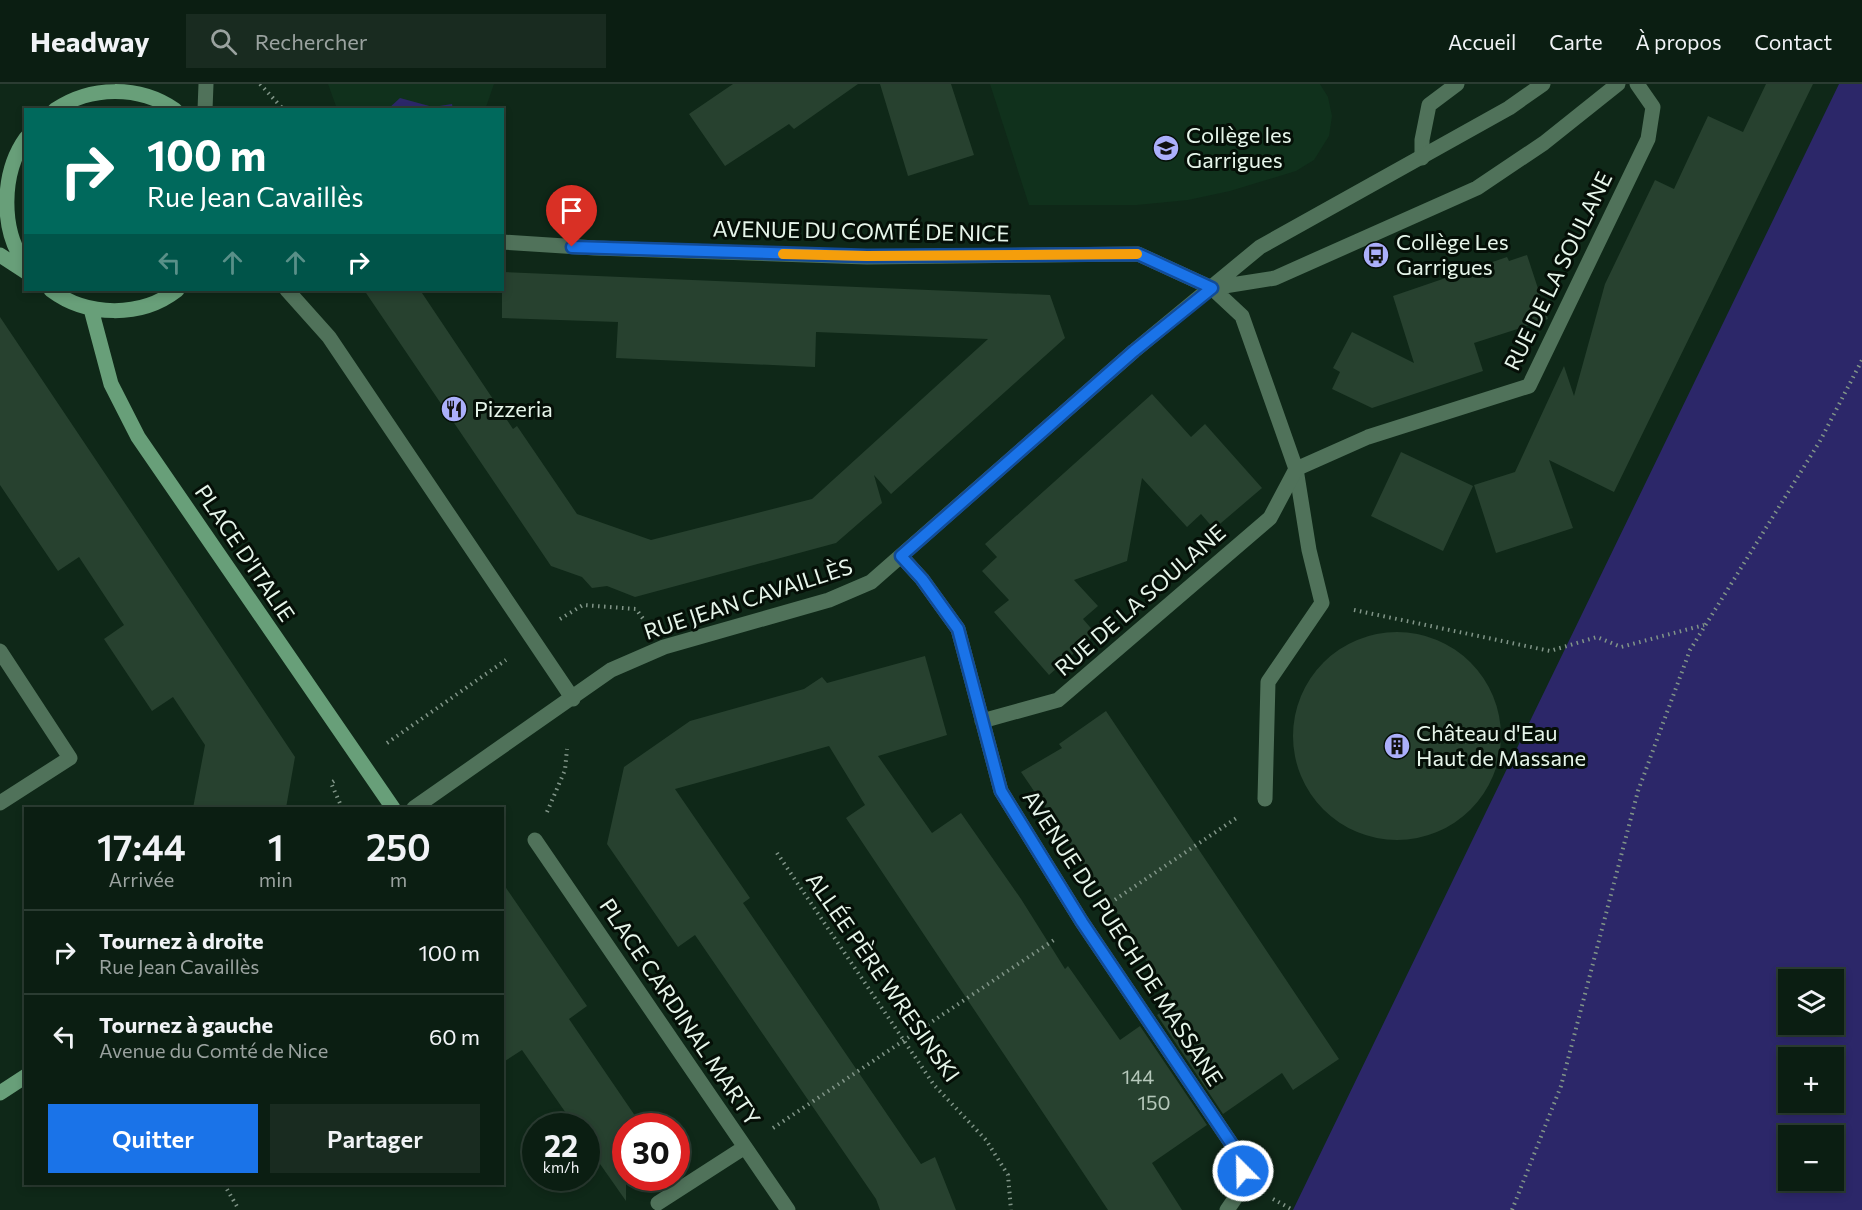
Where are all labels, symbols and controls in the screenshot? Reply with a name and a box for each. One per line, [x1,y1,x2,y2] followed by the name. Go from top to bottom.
[186,14,606,68] search box
[30,24,150,58] text: Headway
[207,25,240,58] icon: search
[255,28,368,55] text: Rechercher
[1448,29,1516,54] text: Accueil
[1549,29,1603,54] text: Carte
[1636,29,1721,54] text: À propos
[1754,29,1832,54] text: Contact
[1186,121,1292,173] place label: Collège les Garrigues
[147,128,267,180] text: 100 m
[48,132,126,210] icon: right
[1151,133,1181,163] school or university icon: Collège les Garrigues
[1498,167,1617,374] street label: RUE DE LA SOULANE
[147,180,364,213] text: Rue Jean Cavaillès
[546,185,597,247] pin
[555,194,588,227] icon: arrive
[712,214,1010,247] street label: AVENUE DU COMTÉ DE NICE
[1396,228,1509,280] place label: Collège Les Garrigues
[1361,240,1391,270] bus stop icon: Collège Les Garrigues
[153,246,186,279] icon: left
[216,246,249,279] icon: ahead
[279,246,312,279] icon: ahead
[342,246,375,279] icon: right
[439,394,469,424] restaurant icon: Pizzeria
[474,395,553,422] place label: Pizzeria
[190,479,301,626] street label: PLACE D'ITALIE
[1049,518,1231,681] street label: RUE DE LA SOULANE
[640,552,856,645] street label: RUE JEAN CAVAILLÈS
[1416,719,1586,771] place label: Château d'Eau Haut de Massane
[1382,731,1412,761] building icon: Château d'Eau Haut de Massane
[1018,785,1229,1091] street label: AVENUE DU PUECH DE MASSANE
[97,824,186,868] text: 17:44
[268,824,284,868] text: 1
[366,824,431,868] text: 250
[108,867,174,891] text: Arrivée
[259,867,293,891] text: min
[390,867,407,891] text: m
[801,867,966,1087] street label: ALLÉE PÈRE WRESINSKI
[594,893,767,1130] street label: PLACE CARDINAL MARTY
[99,927,264,954] text: Tournez à droite
[48,936,81,969] icon: right
[418,939,480,966] text: 100 m
[99,954,259,978] text: Rue Jean Cavaillès
[1778,969,1844,1191] map controls
[1778,969,1844,1035] button: layers
[99,1011,273,1038] text: Tournez à gauche
[48,1020,81,1053] icon: left
[429,1023,480,1050] text: 60 m
[99,1038,328,1062] text: Avenue du Comté de Nice
[1778,1047,1844,1113] button: +
[1122,1064,1154,1088] house number: 144
[1137,1090,1171,1114] house number: 150
[48,1104,258,1173] button: Quitter
[270,1104,480,1173] button: Partager
[612,1113,690,1191] speed limit sign: 30
[1778,1125,1844,1191] button: −
[544,1126,578,1163] text: 22
[1211,1139,1275,1203] position arrow
[543,1158,579,1176] text: km/h

